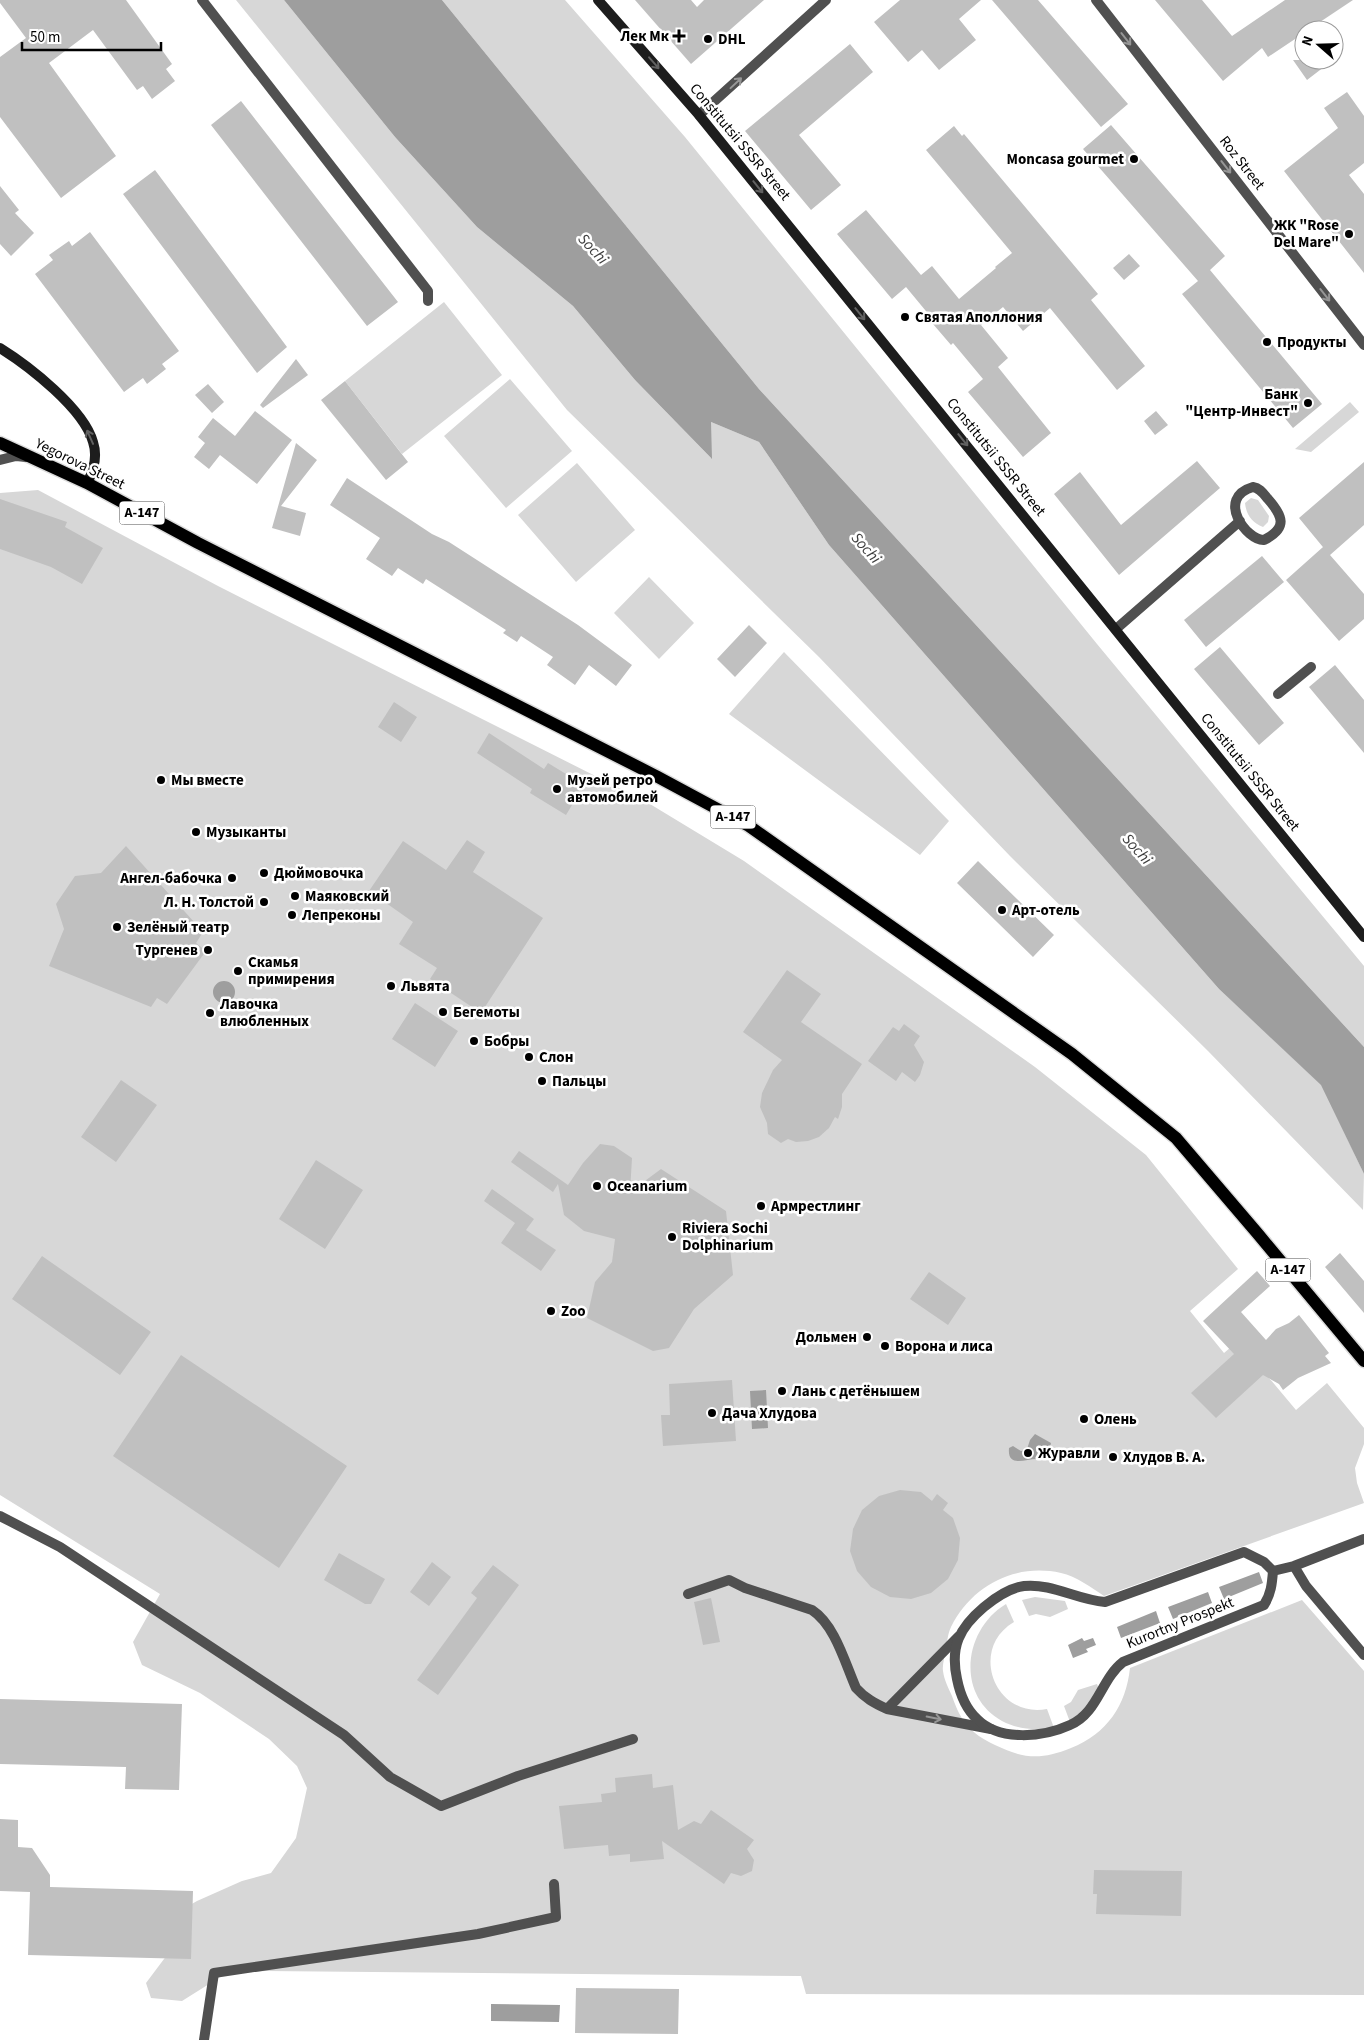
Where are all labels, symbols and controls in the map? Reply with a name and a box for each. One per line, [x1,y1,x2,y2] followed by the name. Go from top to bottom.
[22,20,161,52] scale bar
[1294,20,1344,70] north arrow
[620,26,670,47] place label: Лек Мк
[30,27,60,48] text: 50 m
[718,29,746,50] place label: DHL
[673,30,685,42] marker: Лек Мк
[1120,32,1131,45] one-way arrow
[702,33,714,45] marker: DHL
[1297,33,1319,49] text: N
[648,56,659,69] one-way arrow
[729,77,742,89] one-way arrow
[685,79,795,205] street label: Constitutsii SSSR Street
[1214,132,1270,194] street label: Roz Street
[1007,149,1124,170] place label: Moncasa gourmet
[1128,153,1140,165] marker: Moncasa gourmet
[1220,160,1231,173] one-way arrow
[752,181,763,194] one-way arrow
[1273,215,1339,253] place label: ЖК "Rose Del Mare"
[1343,228,1355,240] marker: ЖК "Rose Del Mare"
[573,229,613,270] water label: Sochi
[1320,288,1331,301] one-way arrow
[855,307,866,320] one-way arrow
[915,307,1043,328] place label: Святая Аполлония
[899,311,911,323] marker: Святая Аполлония
[1277,332,1347,353] place label: Продукты
[1261,336,1273,348] marker: Продукты
[1185,384,1299,422] place label: Банк "Центр-Инвест"
[942,393,1050,521] street label: Constitutsii SSSR Street
[1302,397,1314,409] marker: Банк "Центр-Инвест"
[85,429,95,444] one-way arrow
[31,433,128,495] street label: Yegorova Street
[957,433,968,446] one-way arrow
[120,502,164,524] road number: А-147
[846,527,886,569] water label: Sochi
[1196,708,1304,836] street label: Constitutsii SSSR Street
[171,770,244,791] place label: Мы вместе
[567,770,658,808] place label: Музей ретро автомобилей
[155,774,167,786] marker: Мы вместе
[551,783,563,795] marker: Музей ретро автомобилей
[710,806,756,829] road number: А-147
[206,822,286,843] place label: Музыканты
[190,826,202,838] marker: Музыканты
[1117,828,1157,870] water label: Sochi
[274,863,363,884] place label: Дюймовочка
[258,867,270,879] marker: Дюймовочка
[119,868,222,889] place label: Ангел-бабочка
[226,872,238,884] marker: Ангел-бабочка
[305,886,389,907] place label: Маяковский
[289,890,301,902] marker: Маяковский
[163,892,254,913] place label: Л. Н. Толстой
[258,896,270,908] marker: Л. Н. Толстой
[1011,900,1080,921] place label: Арт-отель
[996,904,1008,916] marker: Арт-отель
[301,905,381,926] place label: Лепреконы
[286,909,298,921] marker: Лепреконы
[127,917,230,938] place label: Зелёный театр
[111,921,123,933] marker: Зелёный театр
[135,940,198,961] place label: Тургенев
[202,944,214,956] marker: Тургенев
[248,952,335,990] place label: Скамья примирения
[232,965,244,977] marker: Скамья примирения
[400,976,450,997] place label: Львята
[385,980,397,992] marker: Львята
[219,994,309,1032] place label: Лавочка влюбленных
[453,1002,520,1023] place label: Бегемоты
[437,1006,449,1018] marker: Бегемоты
[204,1007,216,1019] marker: Лавочка влюбленных
[484,1031,529,1052] place label: Бобры
[468,1035,480,1047] marker: Бобры
[539,1047,573,1068] place label: Слон
[523,1051,535,1063] marker: Слон
[552,1071,606,1092] place label: Пальцы
[536,1075,548,1087] marker: Пальцы
[607,1176,687,1197] place label: Oceanarium
[591,1180,603,1192] marker: Oceanarium
[770,1196,861,1217] place label: Армрестлинг
[755,1200,767,1212] marker: Армрестлинг
[682,1218,773,1256] place label: Riviera Sochi Dolphinarium
[666,1231,678,1243] marker: Riviera Sochi Dolphinarium
[1266,1258,1310,1282] road number: А-147
[561,1301,586,1322] place label: Zoo
[545,1305,557,1317] marker: Zoo
[796,1327,857,1348] place label: Дольмен
[861,1331,873,1343] marker: Дольмен
[895,1336,993,1357] place label: Ворона и лиса
[879,1340,891,1352] marker: Ворона и лиса
[791,1381,920,1402] place label: Лань с детёнышем
[776,1385,788,1397] marker: Лань с детёнышем
[722,1403,817,1424] place label: Дача Хлудова
[706,1407,718,1419] marker: Дача Хлудова
[1094,1409,1137,1430] place label: Олень
[1078,1413,1090,1425] marker: Олень
[1038,1443,1100,1464] place label: Журавли
[1022,1447,1034,1459] marker: Журавли
[1123,1447,1205,1468] place label: Хлудов В. А.
[1107,1451,1119,1463] marker: Хлудов В. А.
[1123,1592,1237,1654] street label: Kurortny Prospekt
[926,1714,942,1723] one-way arrow

